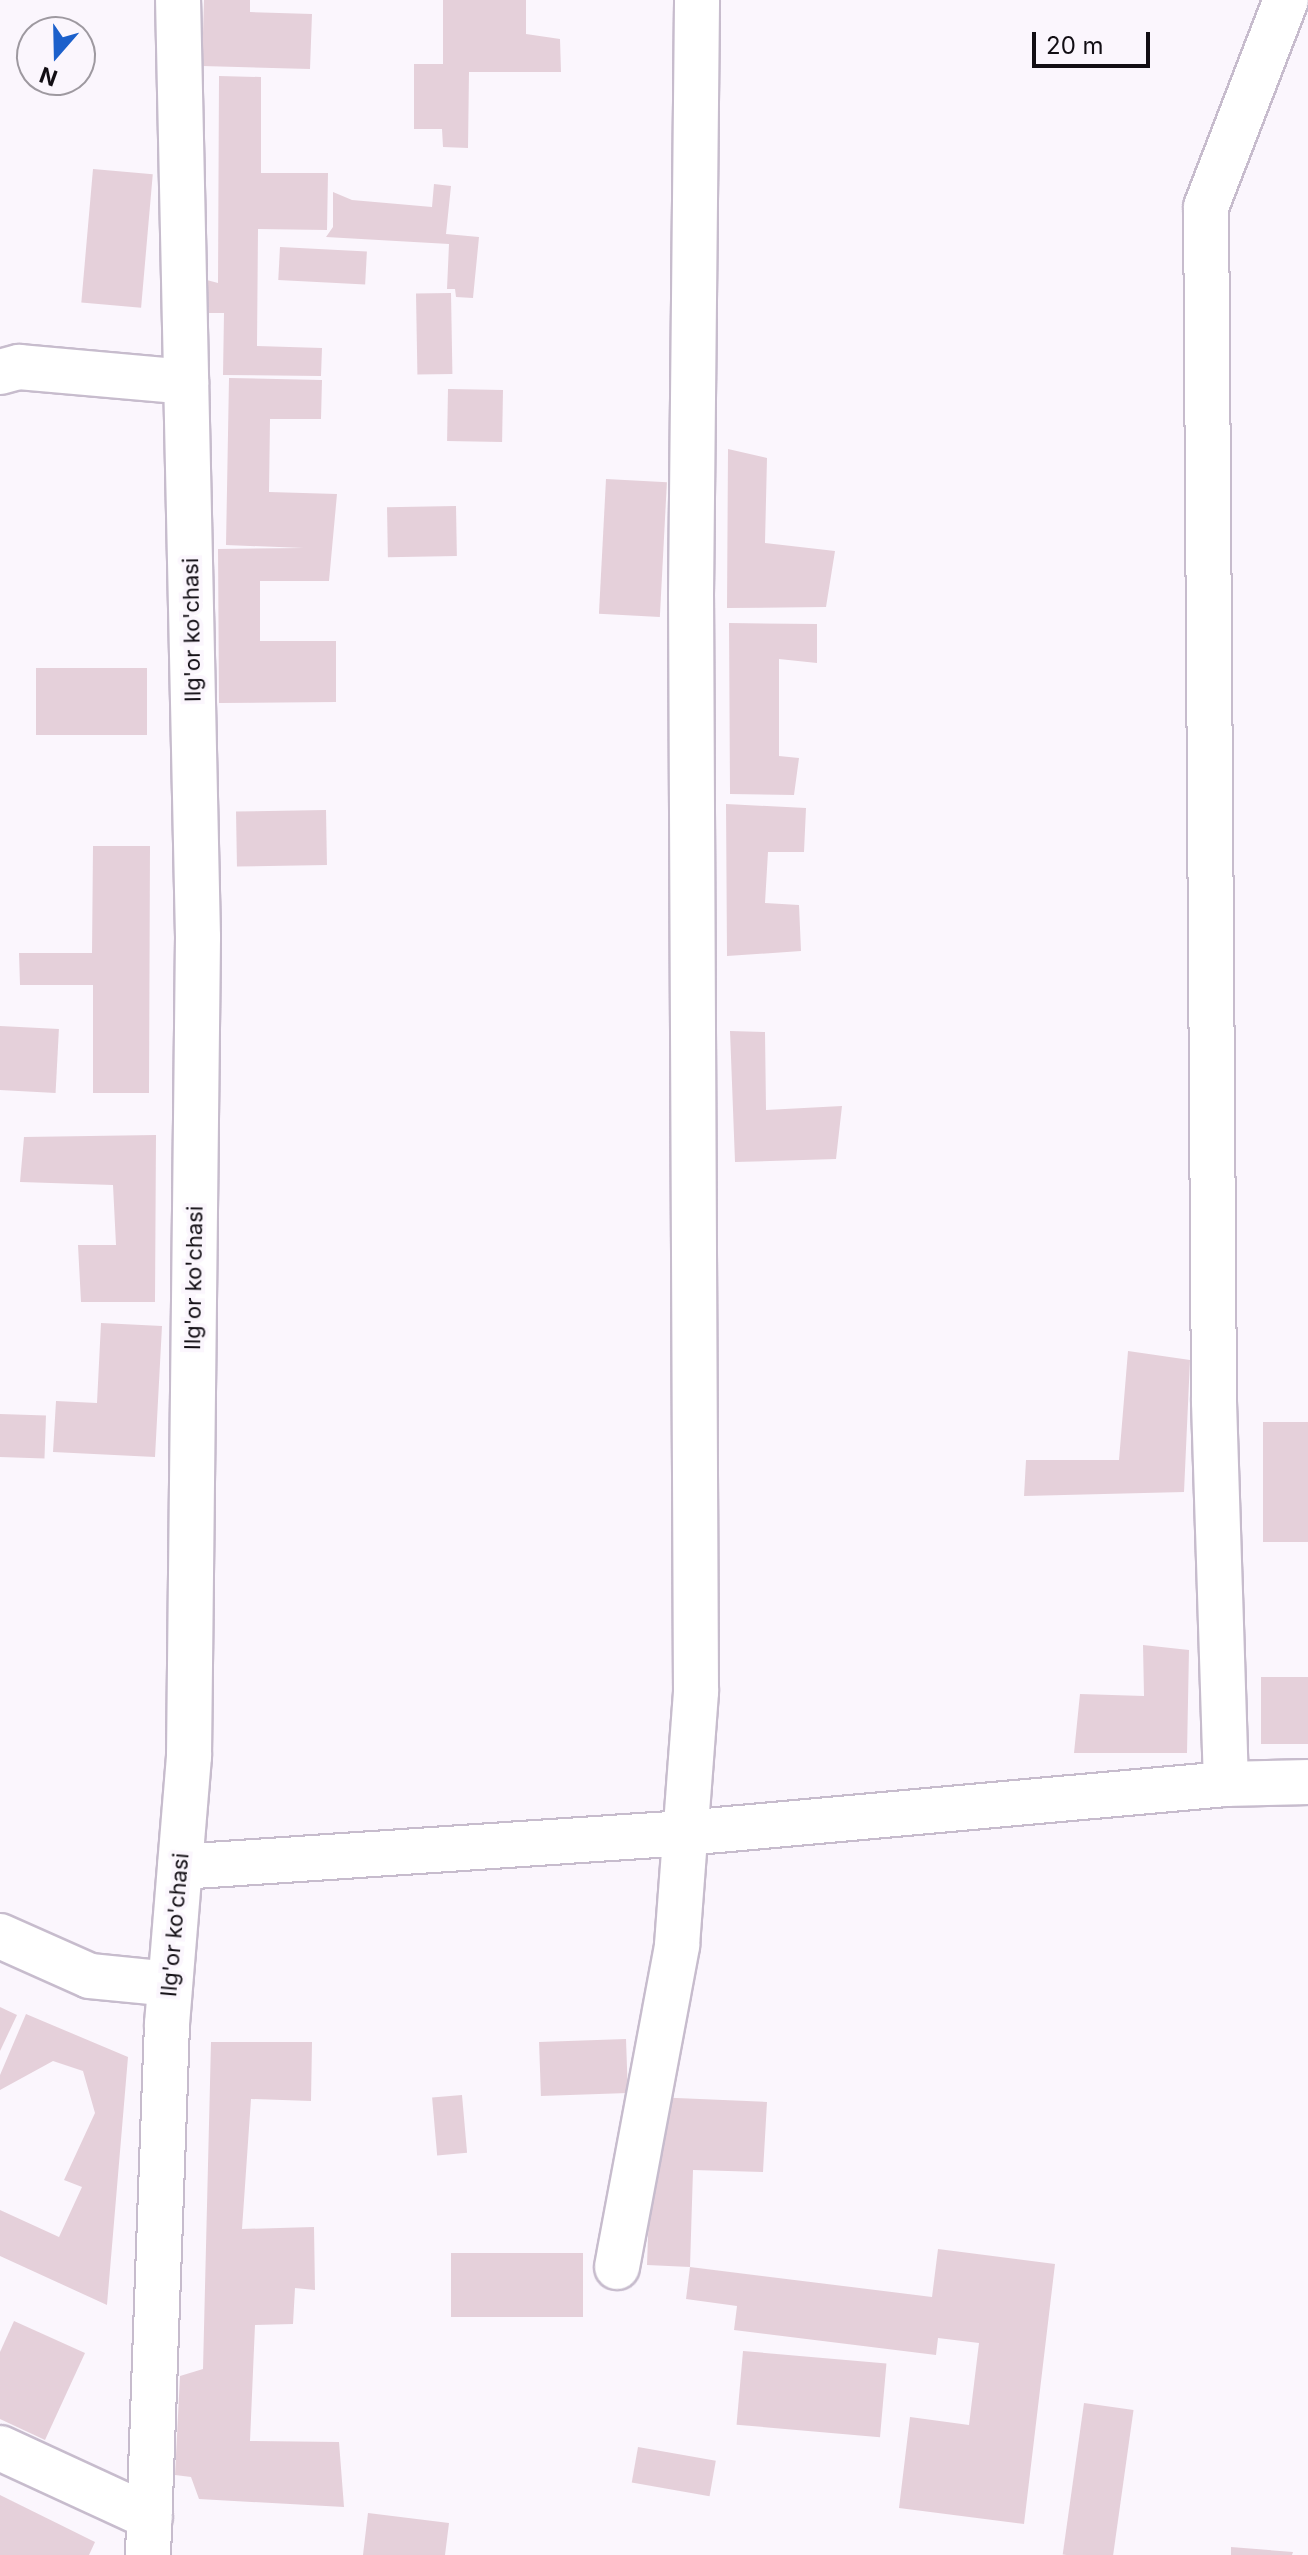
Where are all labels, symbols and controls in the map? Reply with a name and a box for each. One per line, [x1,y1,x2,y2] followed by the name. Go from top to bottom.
[16,16,96,96] north arrow
[1036,16,1154,66] scale bar
[1046,31,1104,60] text: 20 m
[36,62,61,92] text: N
[178,558,206,702] street label: Ilg'or ko'chasi
[180,1206,208,1350] street label: Ilg'or ko'chasi
[156,1852,194,1998] street label: Ilg'or ko'chasi

